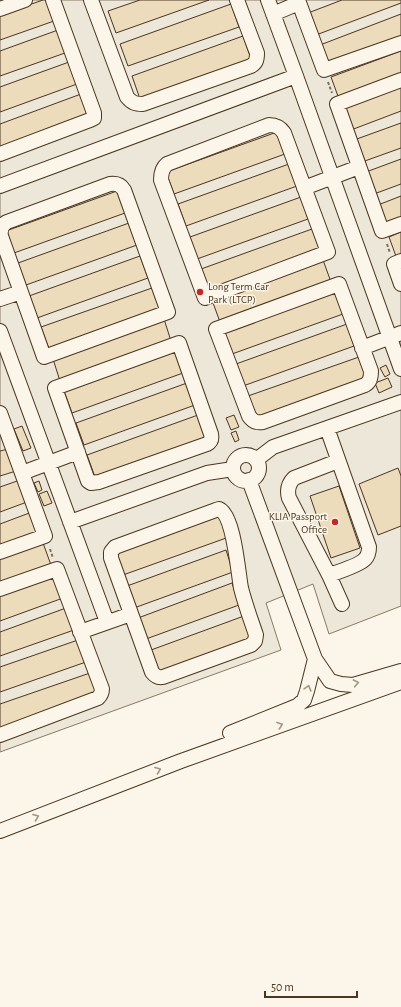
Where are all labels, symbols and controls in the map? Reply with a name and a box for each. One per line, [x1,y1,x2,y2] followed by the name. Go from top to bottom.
[208,281,269,305] place label: Long Term Car Park (LTCP)
[195,287,205,297] marker: Long Term Car Park (LTCP)
[269,511,327,535] place label: KLIA Passport Office
[330,517,340,527] marker: KLIA Passport Office
[353,680,359,688] one-way arrow
[303,685,312,692] one-way arrow
[276,722,283,730] one-way arrow
[154,766,161,774] one-way arrow
[33,813,40,821] one-way arrow
[265,973,357,999] scale bar
[271,981,294,993] text: 50 m

